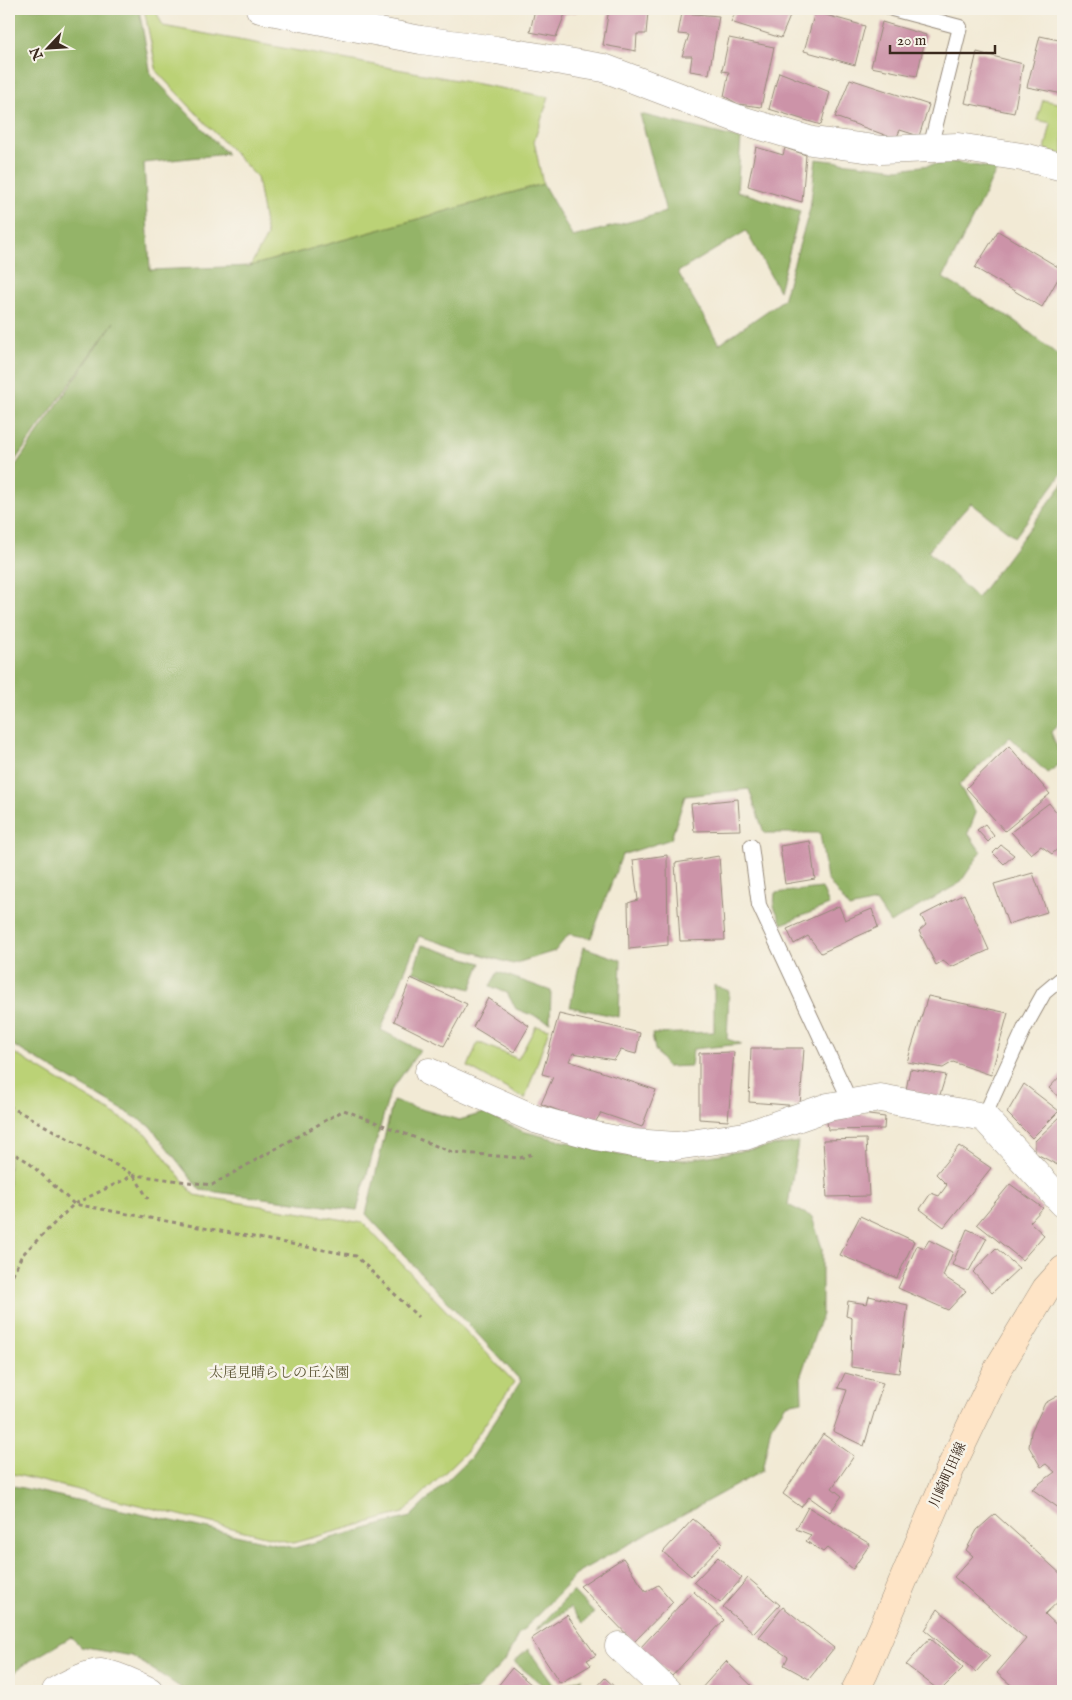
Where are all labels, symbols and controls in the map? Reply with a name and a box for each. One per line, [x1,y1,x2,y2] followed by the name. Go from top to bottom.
[22,22,72,72] north arrow
[890,22,994,54] scale bar
[897,31,927,50] text: 20 m
[26,44,48,63] text: N
[209,1364,349,1382] park label: 太尾見晴らしの丘公園
[926,1439,970,1511] street label: 川崎町田線

